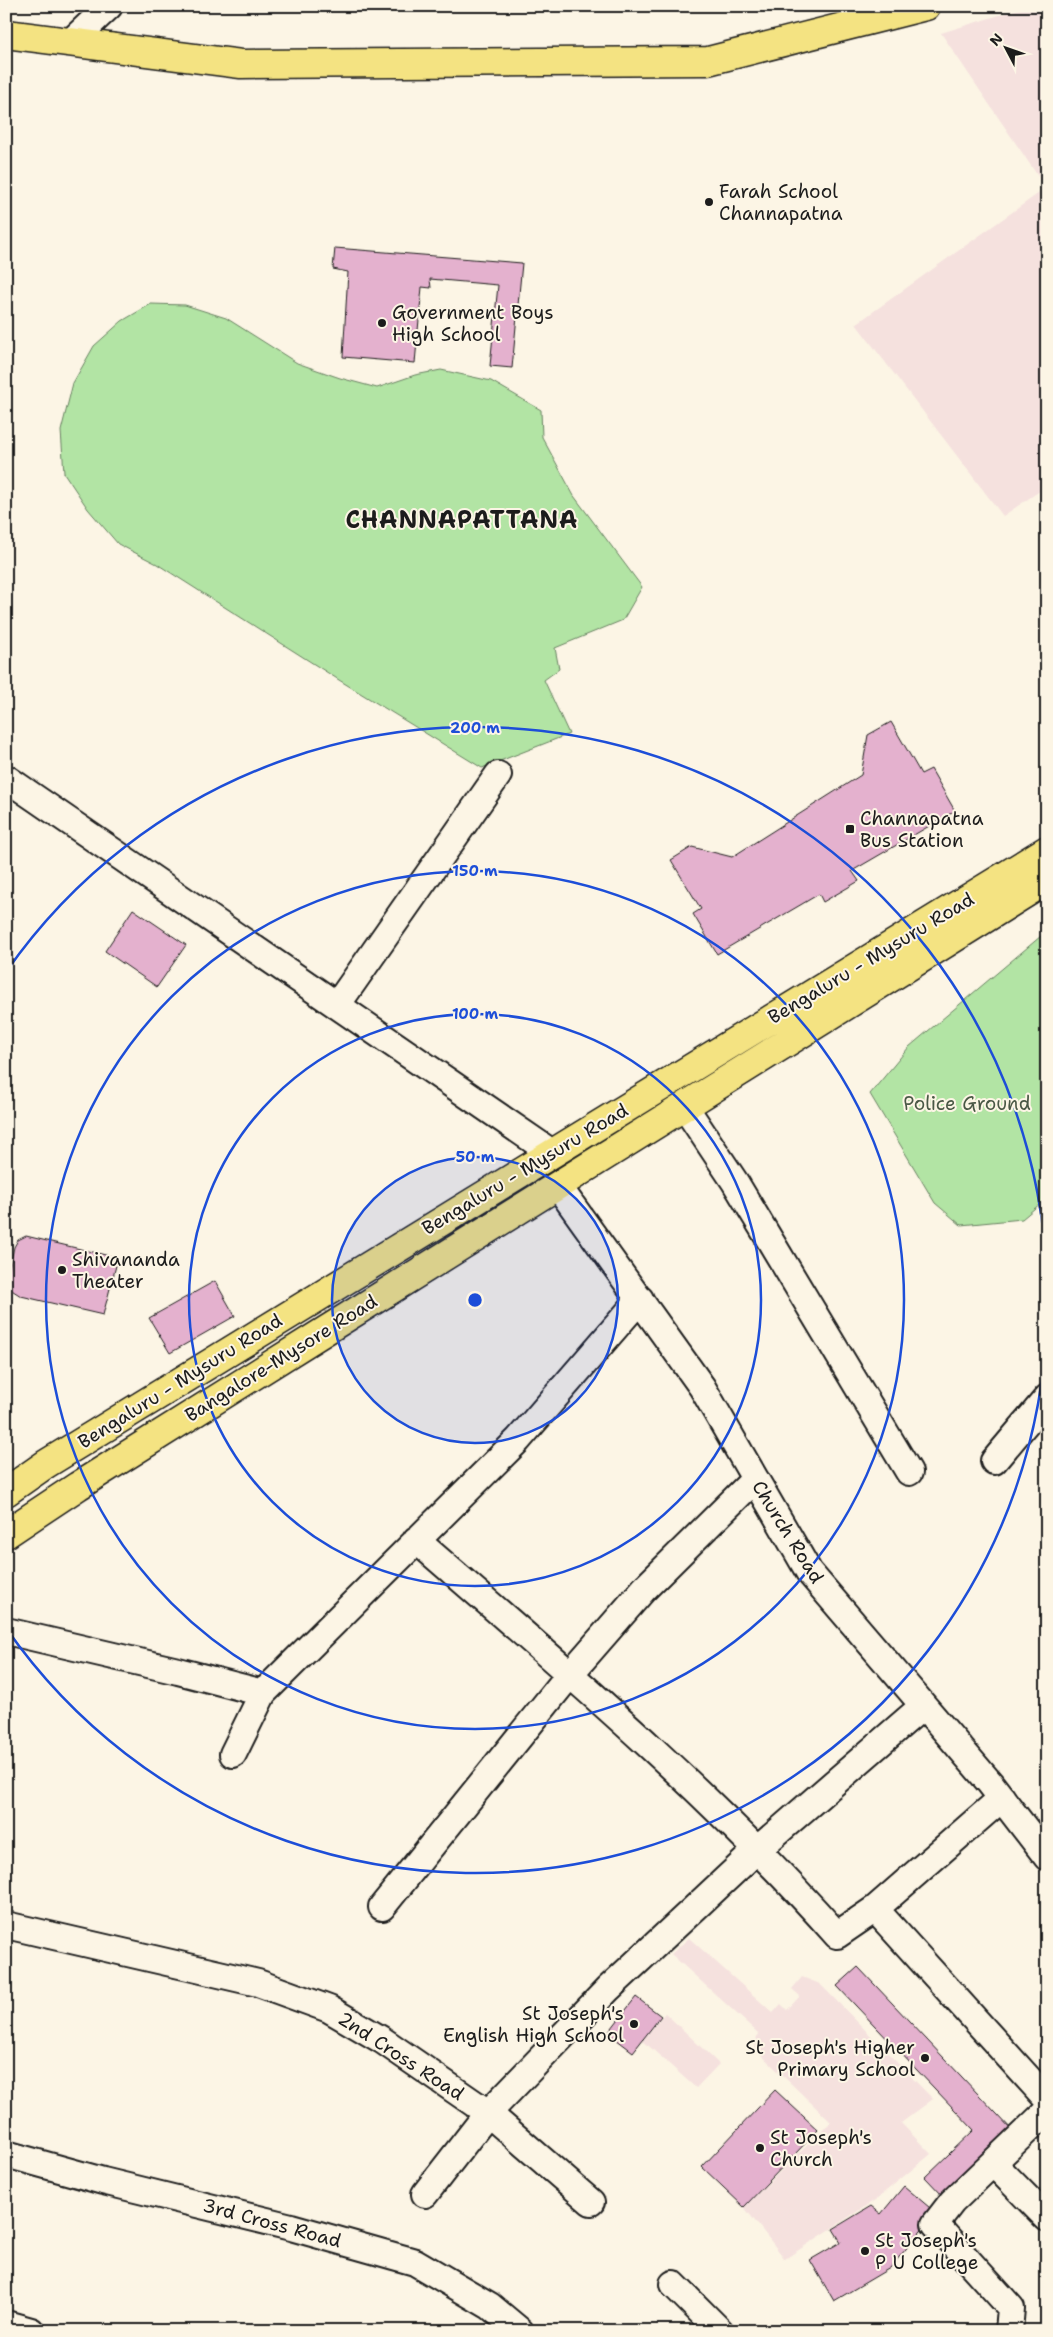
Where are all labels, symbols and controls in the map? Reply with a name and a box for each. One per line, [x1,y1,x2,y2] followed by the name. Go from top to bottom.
[980,22,1030,72] north arrow
[986,29,1007,50] text: N
[719,179,843,226] place label: Farah School Channapatna
[703,196,715,208] marker: Farah School Channapatna
[392,300,554,347] place label: Government Boys High School
[376,317,388,329] marker: Government Boys High School
[346,504,578,536] district label: CHANNAPATTANA
[450,718,500,738] text: 200 m
[860,806,984,853] place label: Channapatna Bus Station
[844,823,856,835] marker: Channapatna Bus Station
[452,861,498,881] text: 150 m
[763,886,979,1030] street label: Bengaluru - Mysuru Road
[452,1004,498,1024] text: 100 m
[903,1091,1031,1116] park label: Police Ground
[417,1097,633,1241] street label: Bengaluru - Mysuru Road
[456,1147,495,1167] text: 50 m
[72,1247,180,1294] place label: Shivananda Theater
[56,1264,68,1276] marker: Shivananda Theater
[180,1288,382,1428] street label: Bangalore-Mysore Road
[466,1291,484,1309] centre of rings
[73,1308,287,1454] street label: Bengaluru - Mysuru Road
[746,1476,830,1588] street label: Church Road
[443,2001,624,2048] place label: St Joseph's English High School
[333,2006,469,2106] street label: 2nd Cross Road
[628,2018,640,2030] marker: St Joseph's English High School
[745,2035,915,2082] place label: St Joseph's Higher Primary School
[919,2052,931,2064] marker: St Joseph's Higher Primary School
[770,2125,872,2172] place label: St Joseph's Church
[754,2142,766,2154] marker: St Joseph's Church
[200,2193,344,2253] street label: 3rd Cross Road
[875,2228,978,2275] place label: St Joseph's P U College
[859,2245,871,2257] marker: St Joseph's P U College

